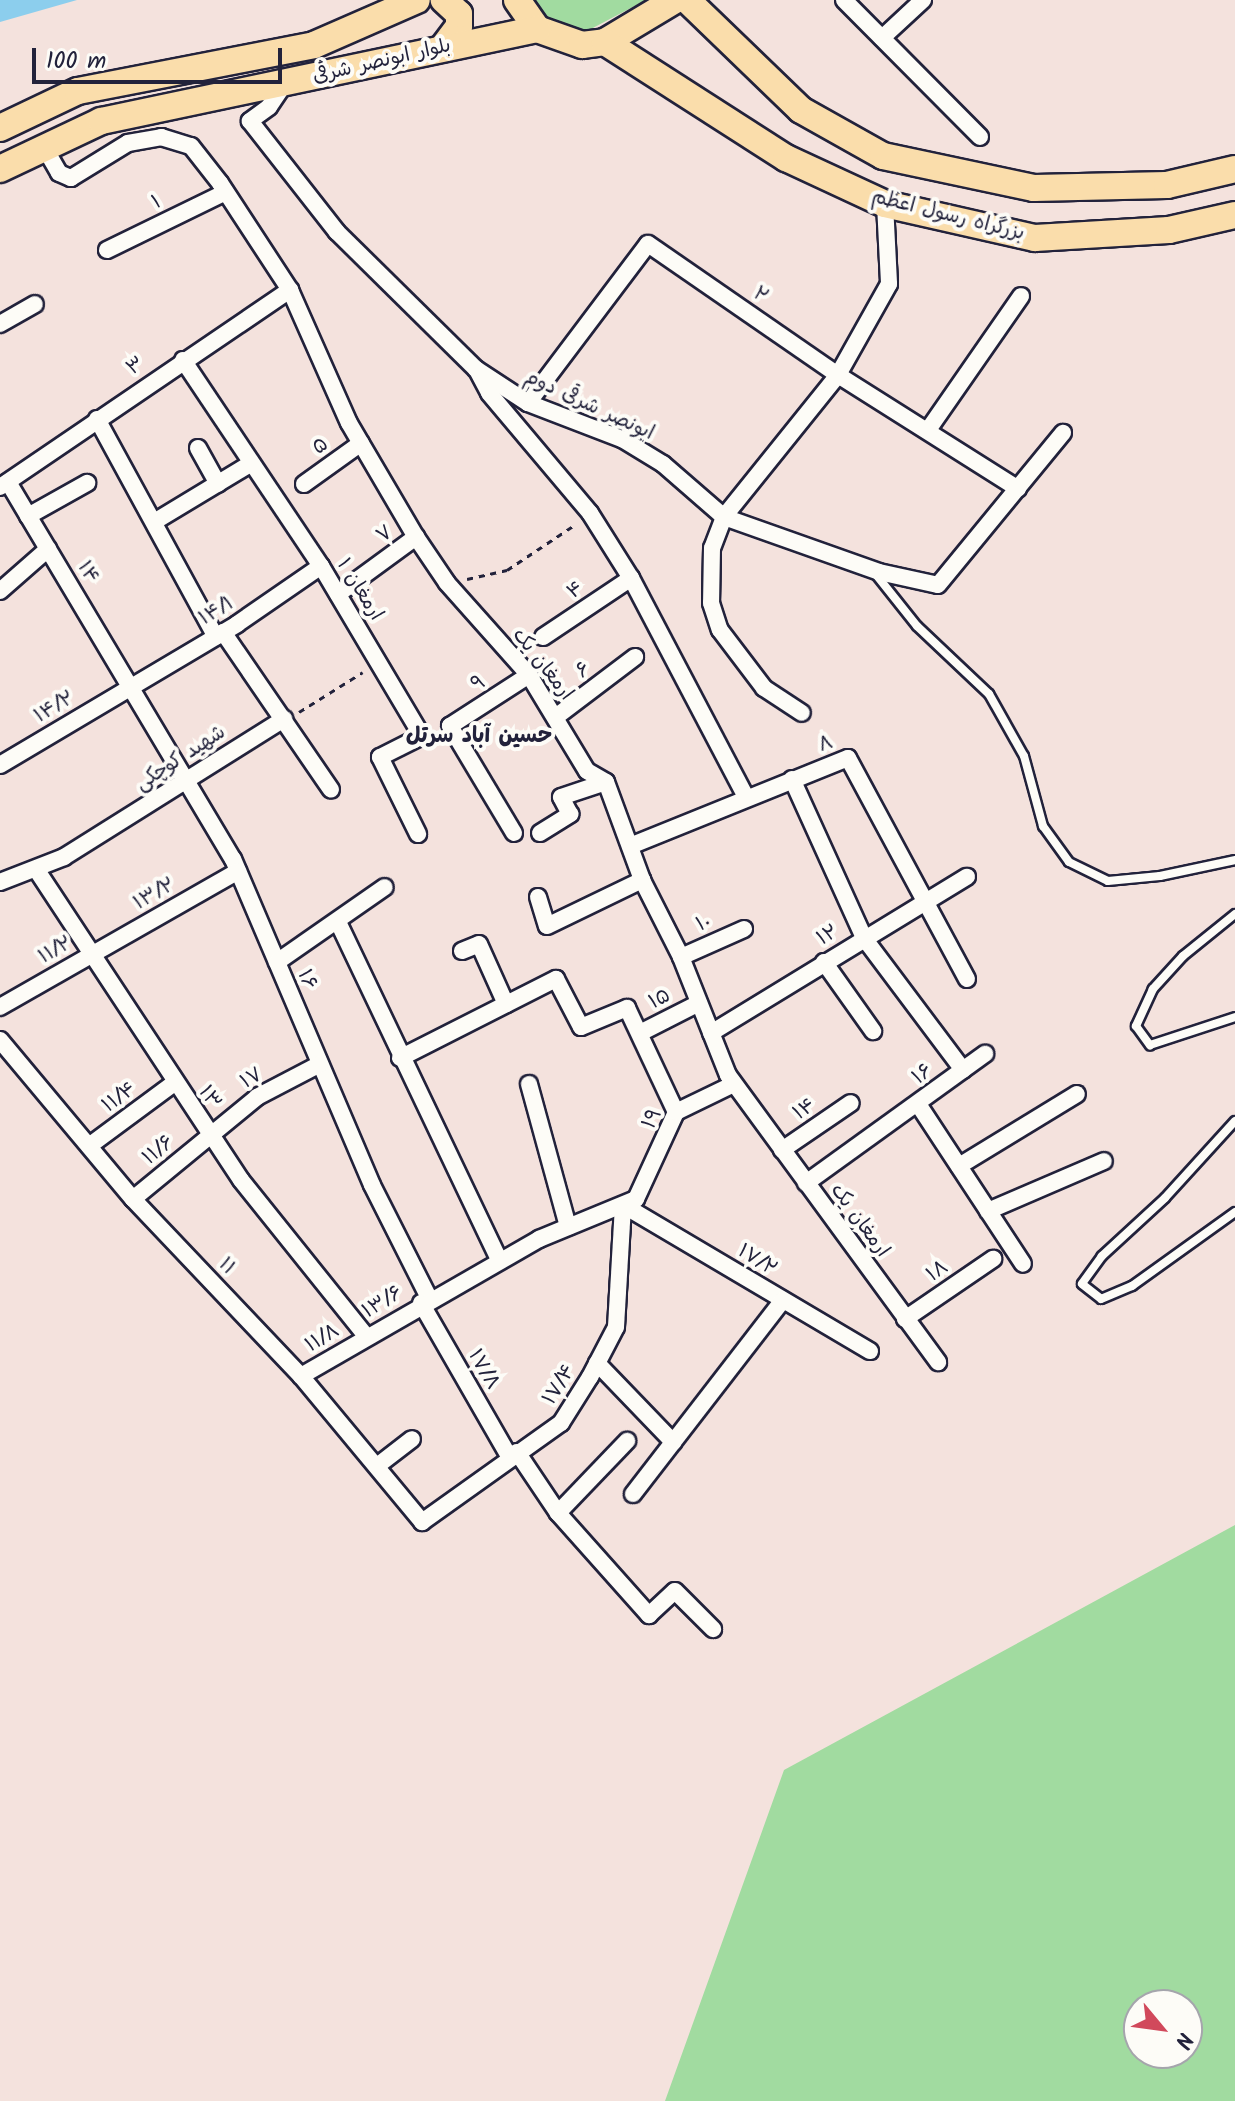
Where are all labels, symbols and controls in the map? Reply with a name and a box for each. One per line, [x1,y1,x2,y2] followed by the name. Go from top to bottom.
[36,32,286,82] scale bar
[311,34,453,90] street label: بلوار ابونصر شرقی
[46,42,106,81] text: 100 m
[869,185,1027,247] street label: بزرگراه رسول اعظم
[148,191,166,215] street label: ۱
[748,282,772,310] street label: ۲
[122,352,150,382] street label: ۳
[521,366,657,446] street label: ابونصر شرقی دوم
[308,433,334,461] street label: ۵
[372,521,398,549] street label: ۷
[331,555,387,625] street label: ارمغان ۱
[71,557,103,589] street label: ۱۴
[563,577,589,605] street label: ۴
[195,592,239,632] street label: ۱۴/۱
[506,624,578,706] street label: ارمغان یک
[572,658,596,684] street label: ۶
[467,671,491,697] street label: ۹
[30,687,80,729] street label: ۱۴/۲
[132,721,230,797] street label: شهید کوچکی
[406,724,552,750] district label: حسین آباد سرتل
[815,731,837,759] street label: ۸
[130,874,180,916] street label: ۱۳/۲
[693,910,715,938] street label: ۱۰
[813,920,843,952] street label: ۱۲
[35,932,77,970] street label: ۱۱/۲
[291,966,321,994] street label: ۱۶
[645,985,675,1015] street label: ۱۵
[908,1060,938,1090] street label: ۱۶
[237,1063,267,1095] street label: ۱۷
[98,1078,142,1118] street label: ۱۱/۴
[192,1081,226,1115] street label: ۱۳
[789,1094,821,1126] street label: ۱۴
[638,1105,668,1133] street label: ۱۹
[138,1131,180,1171] street label: ۱۱/۶
[824,1180,894,1262] street label: ارمغان یک
[733,1240,781,1282] street label: ۱۷/۲
[212,1253,240,1281] street label: ۱۱
[922,1256,954,1288] street label: ۱۸
[358,1282,408,1324] street label: ۱۳/۶
[302,1320,344,1358] street label: ۱۱/۸
[462,1346,504,1394] street label: ۱۷/۸
[538,1360,582,1410] street label: ۱۷/۴
[1123,1989,1203,2069] north arrow
[1164,2025,1201,2054] text: N

